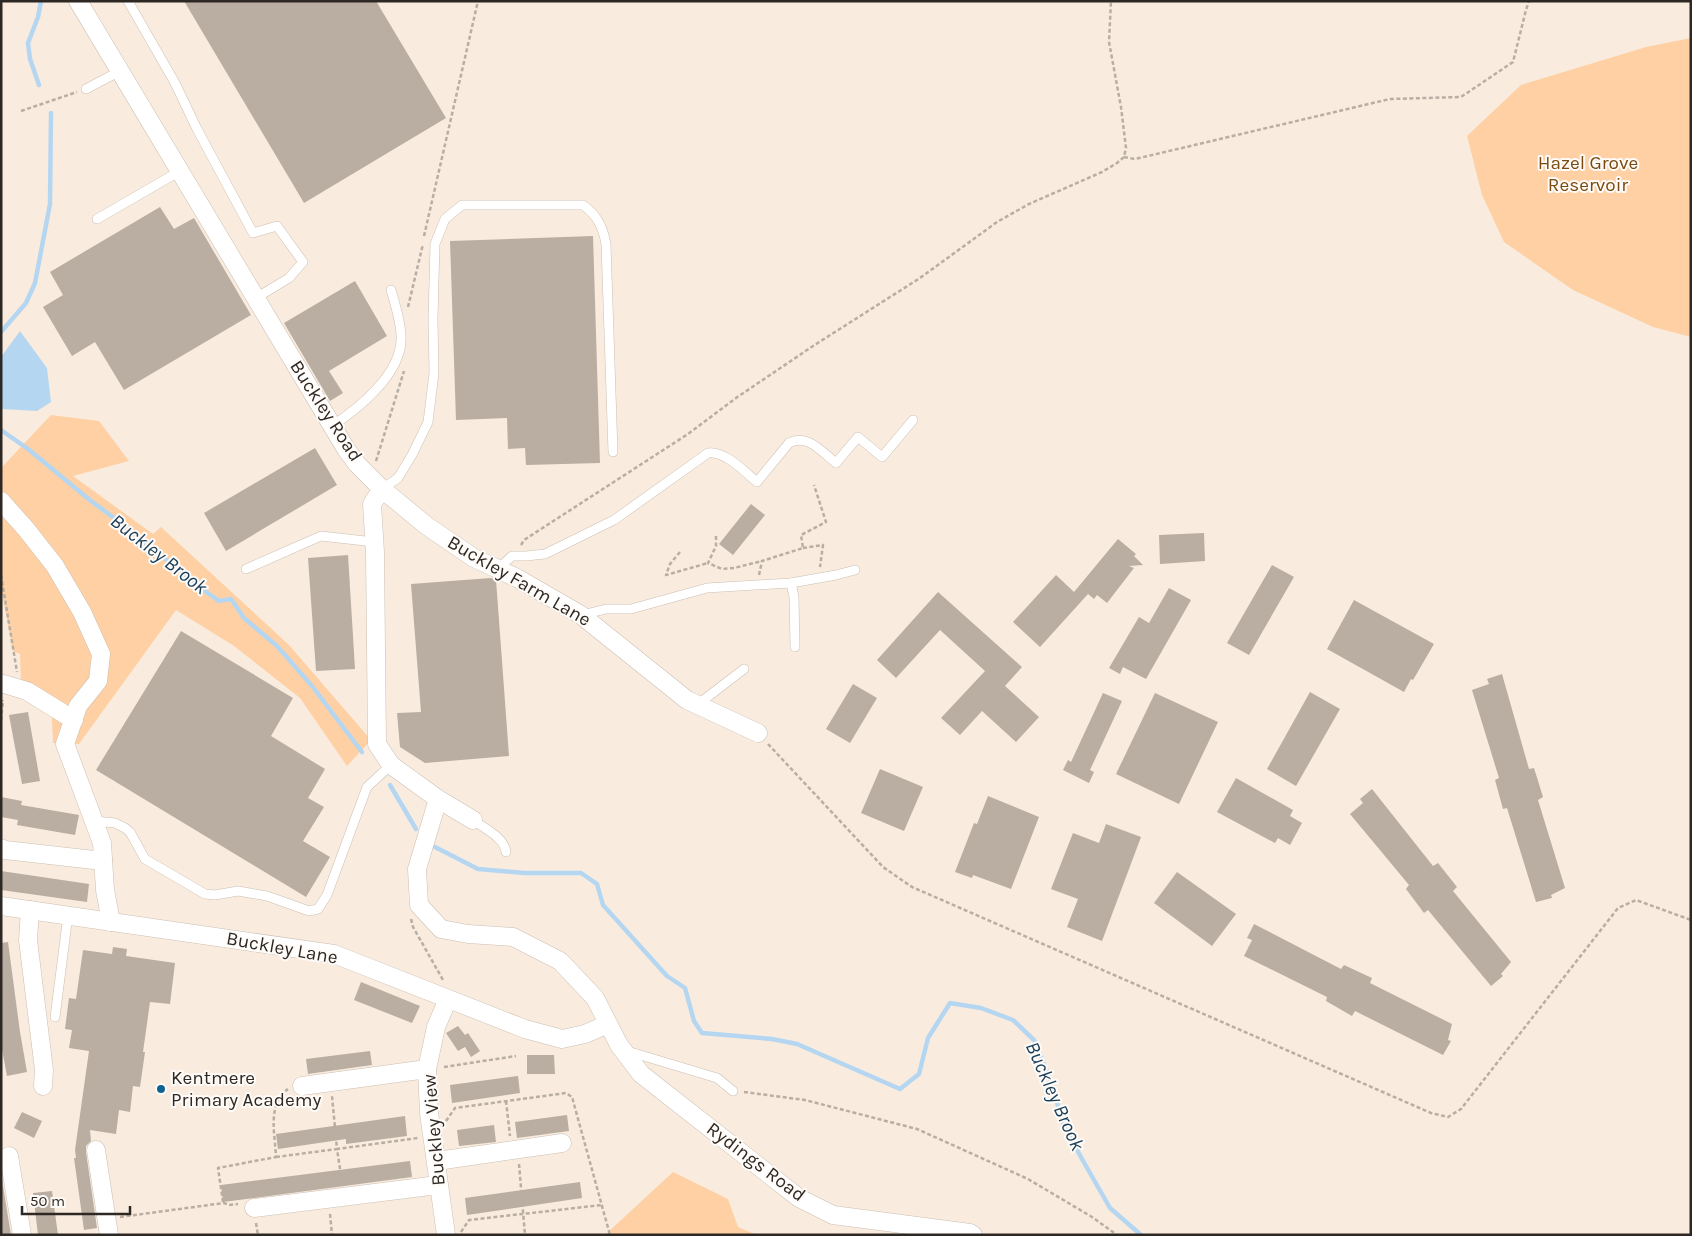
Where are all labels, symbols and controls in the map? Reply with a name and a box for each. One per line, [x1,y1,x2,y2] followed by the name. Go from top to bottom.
[1538,152,1638,196] park label: Hazel Grove Reservoir
[285,356,367,466] street label: Buckley Road
[106,509,213,599] water label: Buckley Brook
[443,531,595,631] street label: Buckley Farm Lane
[225,927,339,969] street label: Buckley Lane
[1021,1038,1090,1155] water label: Buckley Brook
[171,1067,321,1111] place label: Kentmere Primary Academy
[418,1073,450,1187] street label: Buckley View
[155,1083,167,1095] marker: Kentmere Primary Academy
[702,1118,810,1206] street label: Rydings Road
[22,1184,130,1216] scale bar
[30,1192,65,1210] text: 50 m

